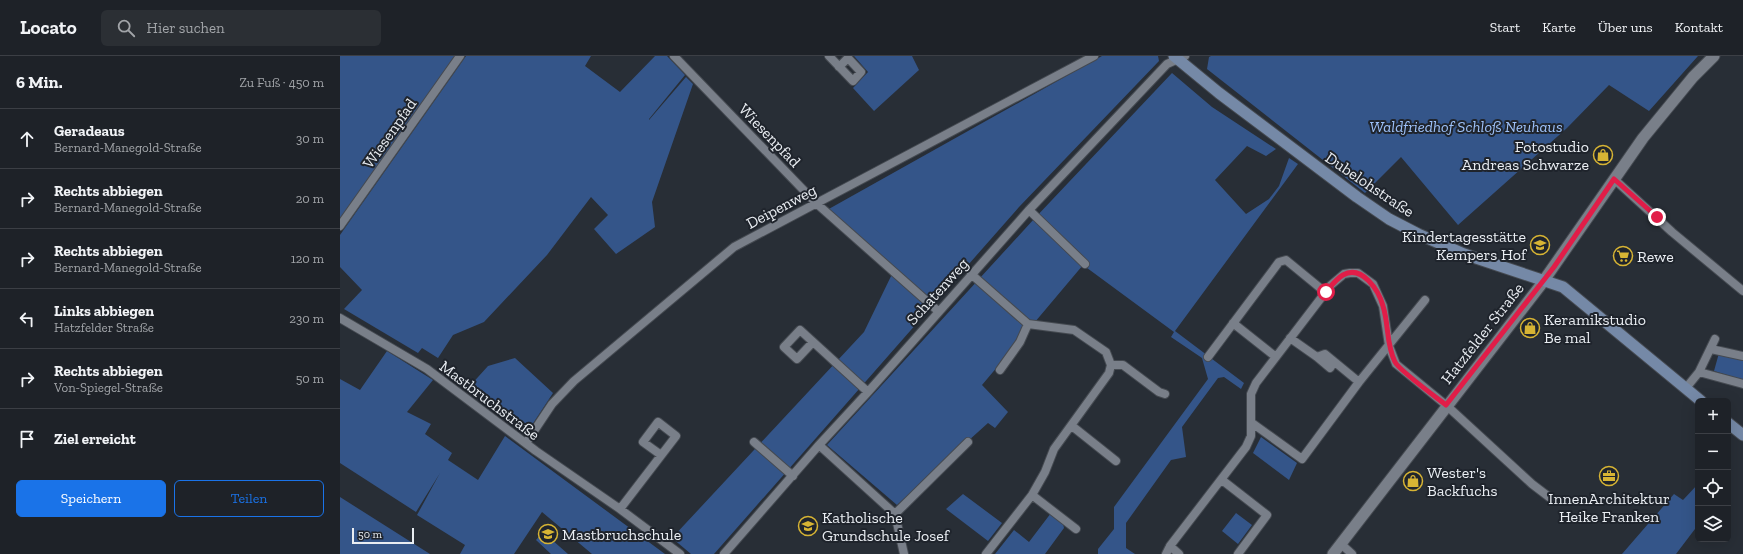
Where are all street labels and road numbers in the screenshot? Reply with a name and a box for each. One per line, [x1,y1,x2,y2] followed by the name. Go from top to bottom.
[358,95,420,172] street label: Wiesenpfad
[735,100,805,171] street label: Wiesenpfad
[1322,148,1418,221] street label: Dubelohstraße
[743,180,820,233] street label: Deipenweg
[902,254,972,329] street label: Schatenweg
[1437,279,1528,388] street label: Hatzfelder Straße
[436,357,544,444] street label: Mastbruchstraße

